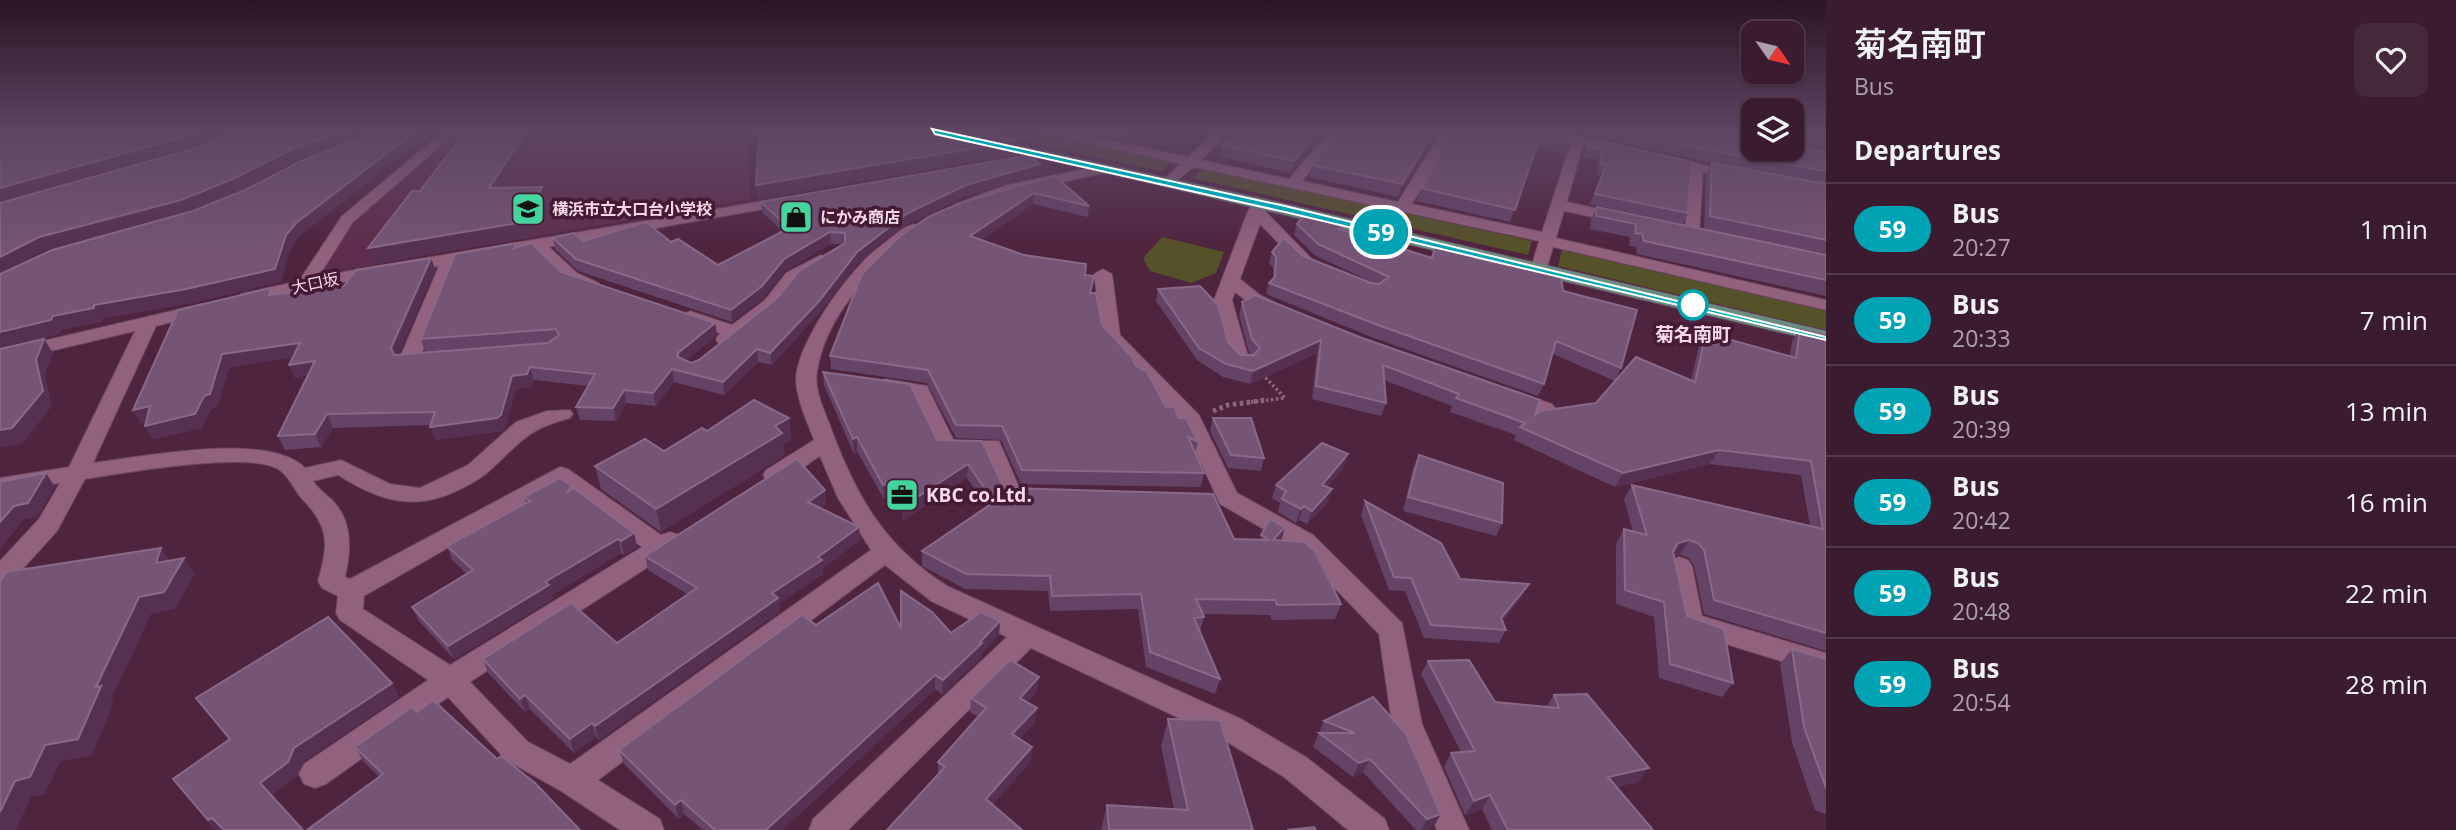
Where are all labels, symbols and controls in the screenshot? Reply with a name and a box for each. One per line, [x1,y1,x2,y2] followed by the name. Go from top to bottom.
[1741,21,1804,84] north arrow
[1741,21,1804,161] map controls
[1854,21,1986,66] text: 菊名南町
[2354,23,2428,97] button: heart
[1854,70,1894,102] text: Bus
[1741,98,1804,161] button: layers
[1854,132,2001,168] text: Departures
[509,190,547,228] school or university icon: 横浜市立大口台小学校
[1952,195,1999,231] text: Bus
[552,198,712,220] place label: 横浜市立大口台小学校
[777,198,815,236] shop icon: にかみ商店
[820,206,900,228] place label: にかみ商店
[1350,209,1412,255] line badge: 59
[2360,211,2428,247] text: 1 min
[1879,212,1906,245] text: 59
[1367,215,1395,248] text: 59
[1952,231,2011,263] text: 20:27
[289,267,341,299] street label: 大口坂
[1952,286,1999,322] text: Bus
[1678,290,1708,320] marker: 菊名南町
[2360,302,2428,338] text: 7 min
[1879,303,1906,336] text: 59
[1655,321,1731,347] place label: 菊名南町
[1952,322,2011,354] text: 20:33
[1952,377,1999,413] text: Bus
[2345,393,2428,429] text: 13 min
[1879,394,1906,427] text: 59
[1952,413,2011,445] text: 20:39
[1952,468,1999,504] text: Bus
[883,476,921,514] office icon: KBC co.Ltd.
[926,482,1032,508] place label: KBC co.Ltd.
[2345,484,2428,520] text: 16 min
[1879,485,1906,518] text: 59
[1952,504,2011,536] text: 20:42
[1952,559,1999,595] text: Bus
[2345,575,2428,611] text: 22 min
[1879,576,1906,609] text: 59
[1952,595,2011,627] text: 20:48
[1952,650,1999,686] text: Bus
[2345,666,2428,702] text: 28 min
[1879,667,1906,700] text: 59
[1952,686,2011,718] text: 20:54

